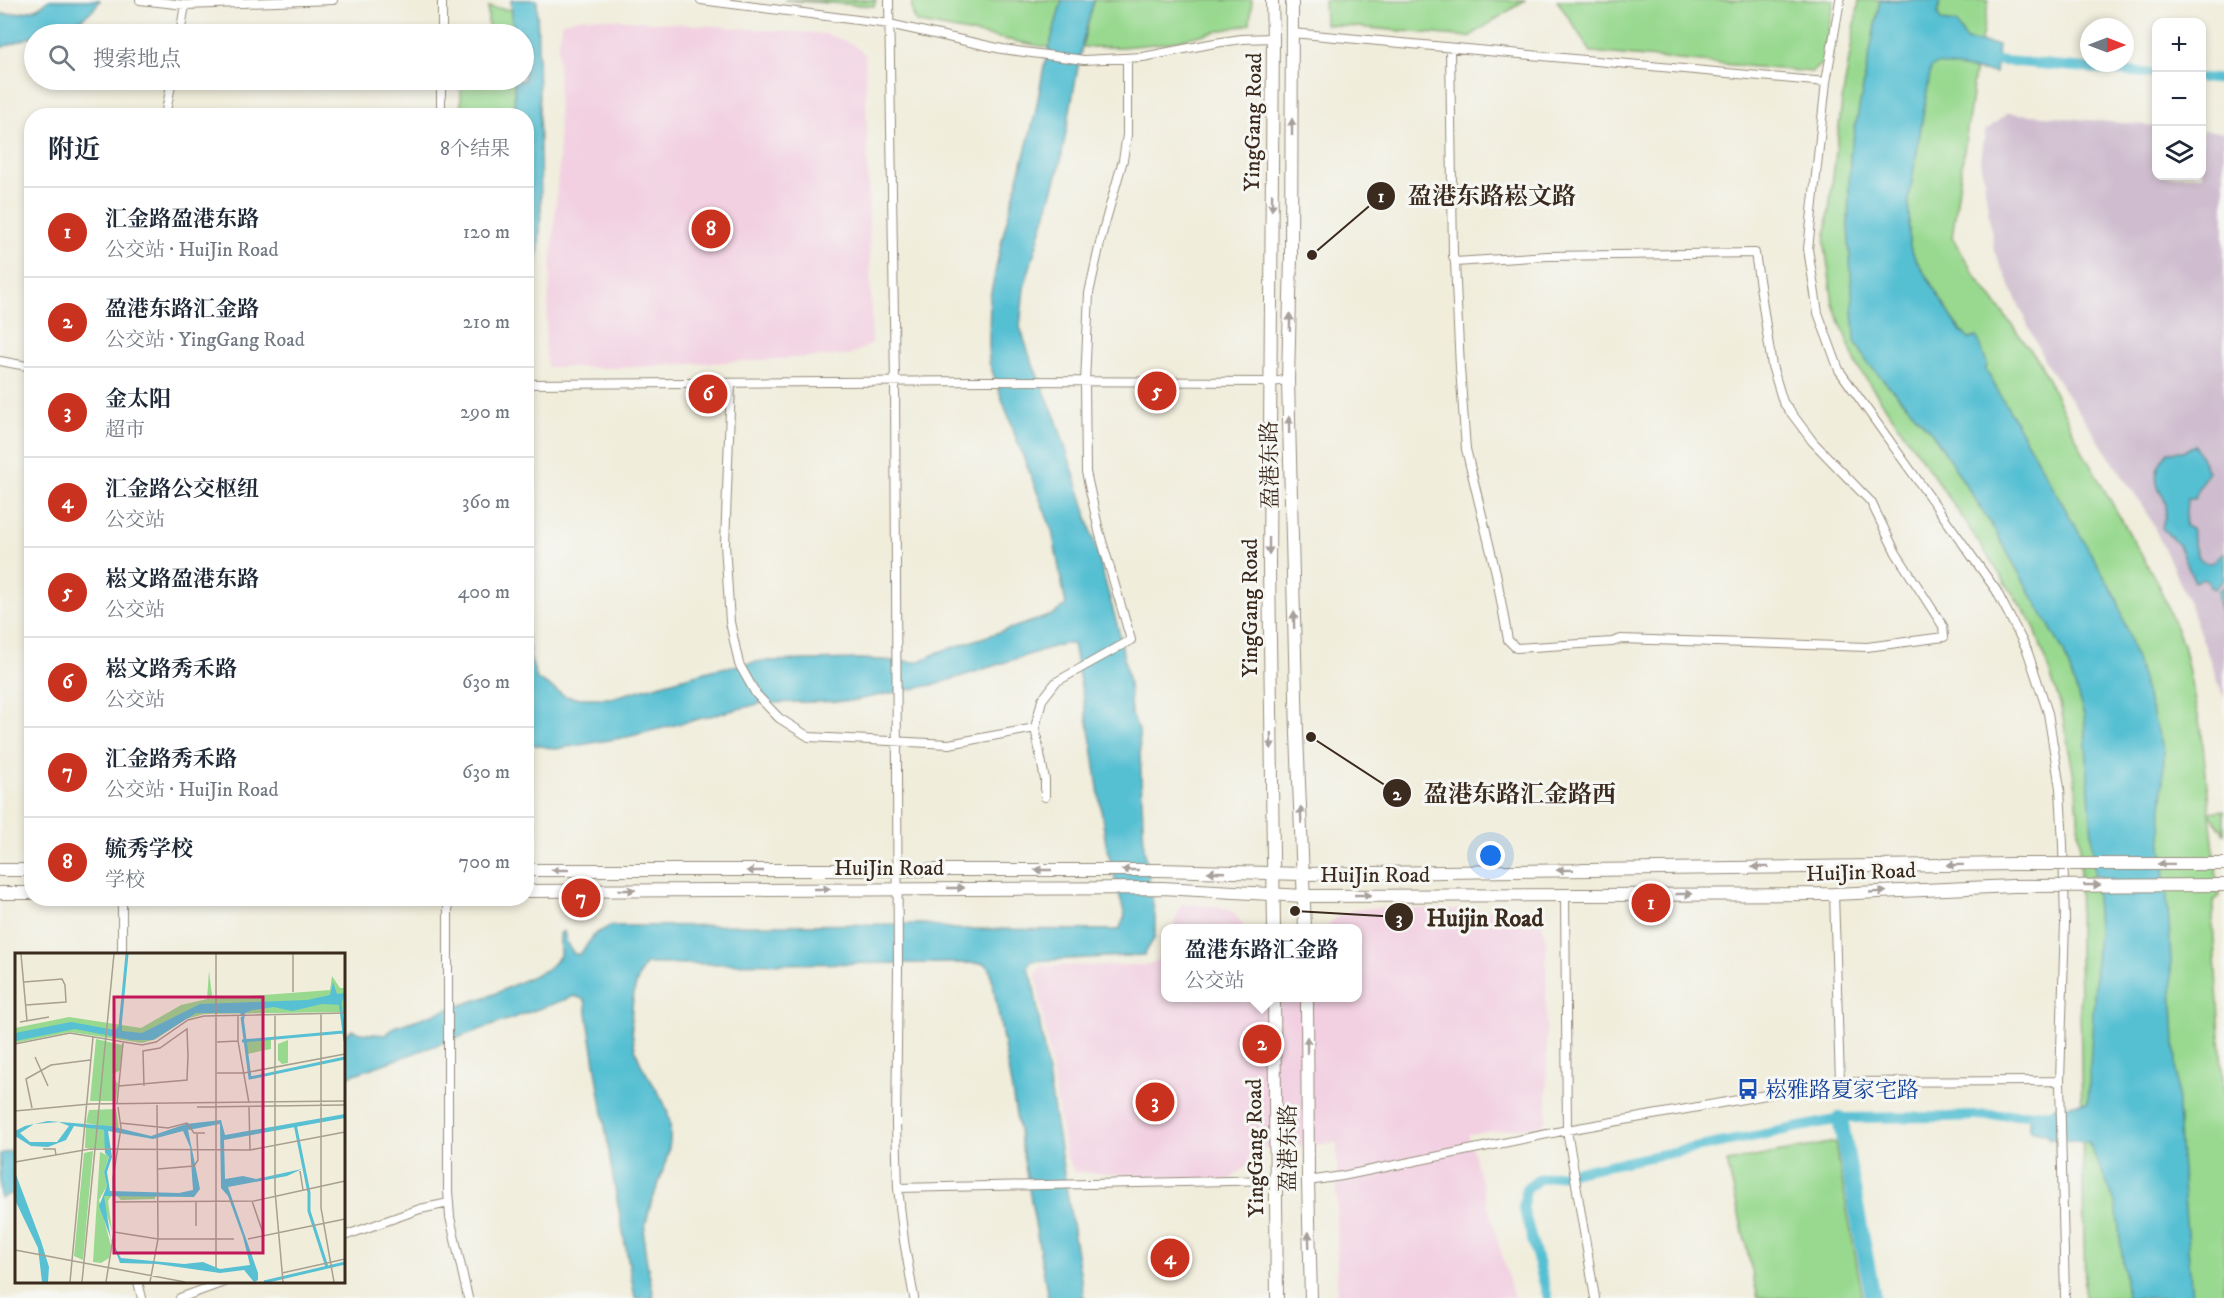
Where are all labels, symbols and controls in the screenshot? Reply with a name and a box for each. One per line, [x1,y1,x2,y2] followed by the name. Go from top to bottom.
[2080,18,2134,72] north arrow
[2152,18,2206,180] map controls
[2152,18,2206,72] button: +
[24,24,534,90] search box
[45,41,78,74] icon: search
[93,46,181,73] text: 搜索地点
[1239,52,1268,192] street label: YingGang Road
[2152,72,2206,126] button: −
[1287,117,1297,136] one-way arrow
[2152,126,2206,180] button: layers
[48,134,100,167] text: 附近
[440,137,510,162] text: 8个结果
[1366,175,1588,217] callout: 盈港东路崧文路
[1408,182,1576,212] text: 盈港东路崧文路
[1378,186,1385,208] text: 1
[1267,192,1277,211] one-way arrow
[105,206,259,233] text: 汇金路盈港东路
[692,206,730,252] pin: 8
[64,220,71,245] text: 1
[463,220,510,245] text: 120 m
[105,238,278,263] text: 公交站 · HuiJin Road
[105,296,259,323] text: 盈港东路汇金路
[63,310,72,335] text: 2
[463,310,510,335] text: 210 m
[1285,312,1294,331] one-way arrow
[105,328,305,353] text: 公交站 · YingGang Road
[1138,368,1176,414] pin: 5
[688,372,728,416] pin: 6
[105,386,171,413] text: 金太阳
[64,400,71,425] text: 3
[460,400,510,425] text: 290 m
[1285,416,1294,435] one-way arrow
[105,418,145,443] text: 超市
[1256,421,1285,509] street label: 盈港东路
[105,476,259,503] text: 汇金路公交枢纽
[62,490,73,515] text: 4
[462,490,510,515] text: 360 m
[105,508,165,533] text: 公交站
[1264,536,1274,555] one-way arrow
[1237,539,1264,677] street label: YingGang Road
[105,566,259,593] text: 崧文路盈港东路
[63,580,72,605] text: 5
[458,580,510,605] text: 400 m
[105,598,165,623] text: 公交站
[1290,611,1299,630] one-way arrow
[105,656,237,683] text: 崧文路秀禾路
[62,670,73,695] text: 6
[462,670,510,695] text: 630 m
[105,688,165,713] text: 公交站
[1266,731,1276,750] one-way arrow
[105,746,237,773] text: 汇金路秀禾路
[62,760,73,785] text: 7
[462,760,510,785] text: 630 m
[1382,772,1628,814] callout: 盈港东路汇金路西
[105,778,278,803] text: 公交站 · HuiJin Road
[1424,780,1616,810] text: 盈港东路汇金路西
[1393,784,1403,806] text: 2
[1296,806,1305,825] one-way arrow
[105,836,193,863] text: 毓秀学校
[1476,841,1505,870] your location
[62,850,73,875] text: 8
[459,850,510,875] text: 700 m
[834,855,944,882] street label: HuiJin Road
[1806,857,1917,888] street label: HuiJin Road
[2156,859,2175,869] one-way arrow
[1945,860,1964,870] one-way arrow
[1320,862,1430,889] street label: HuiJin Road
[1751,863,1770,872] one-way arrow
[550,865,569,875] one-way arrow
[1033,865,1052,875] one-way arrow
[1121,865,1140,875] one-way arrow
[1556,865,1575,875] one-way arrow
[745,866,764,876] one-way arrow
[1207,867,1226,876] one-way arrow
[105,868,145,893] text: 学校
[562,876,600,920] pin: 7
[1632,880,1670,926] pin: 1
[2083,880,2102,890] one-way arrow
[946,883,965,893] one-way arrow
[812,884,831,894] one-way arrow
[617,885,636,895] one-way arrow
[1869,888,1888,897] one-way arrow
[1674,889,1693,899] one-way arrow
[1353,890,1372,900] one-way arrow
[1384,896,1555,938] callout: Huijin Road
[1427,904,1544,934] text: Huijin Road
[1396,908,1403,930] text: 3
[1161,924,1362,1002] popup
[1184,937,1339,964] text: 盈港东路汇金路
[15,953,345,1283] inset map
[1184,969,1244,994] text: 公交站
[1242,1022,1282,1066] pin: 2
[1302,1035,1312,1054] one-way arrow
[1736,1077,1760,1101] bus stop icon: 崧雅路夏家宅路
[1765,1077,1919,1104] place label: 崧雅路夏家宅路
[1241,1078,1270,1218] street label: YingGang Road
[1136,1080,1174,1124] pin: 3
[1275,1104,1302,1192] street label: 盈港东路
[1304,1230,1314,1249] one-way arrow
[1150,1236,1190,1280] pin: 4

